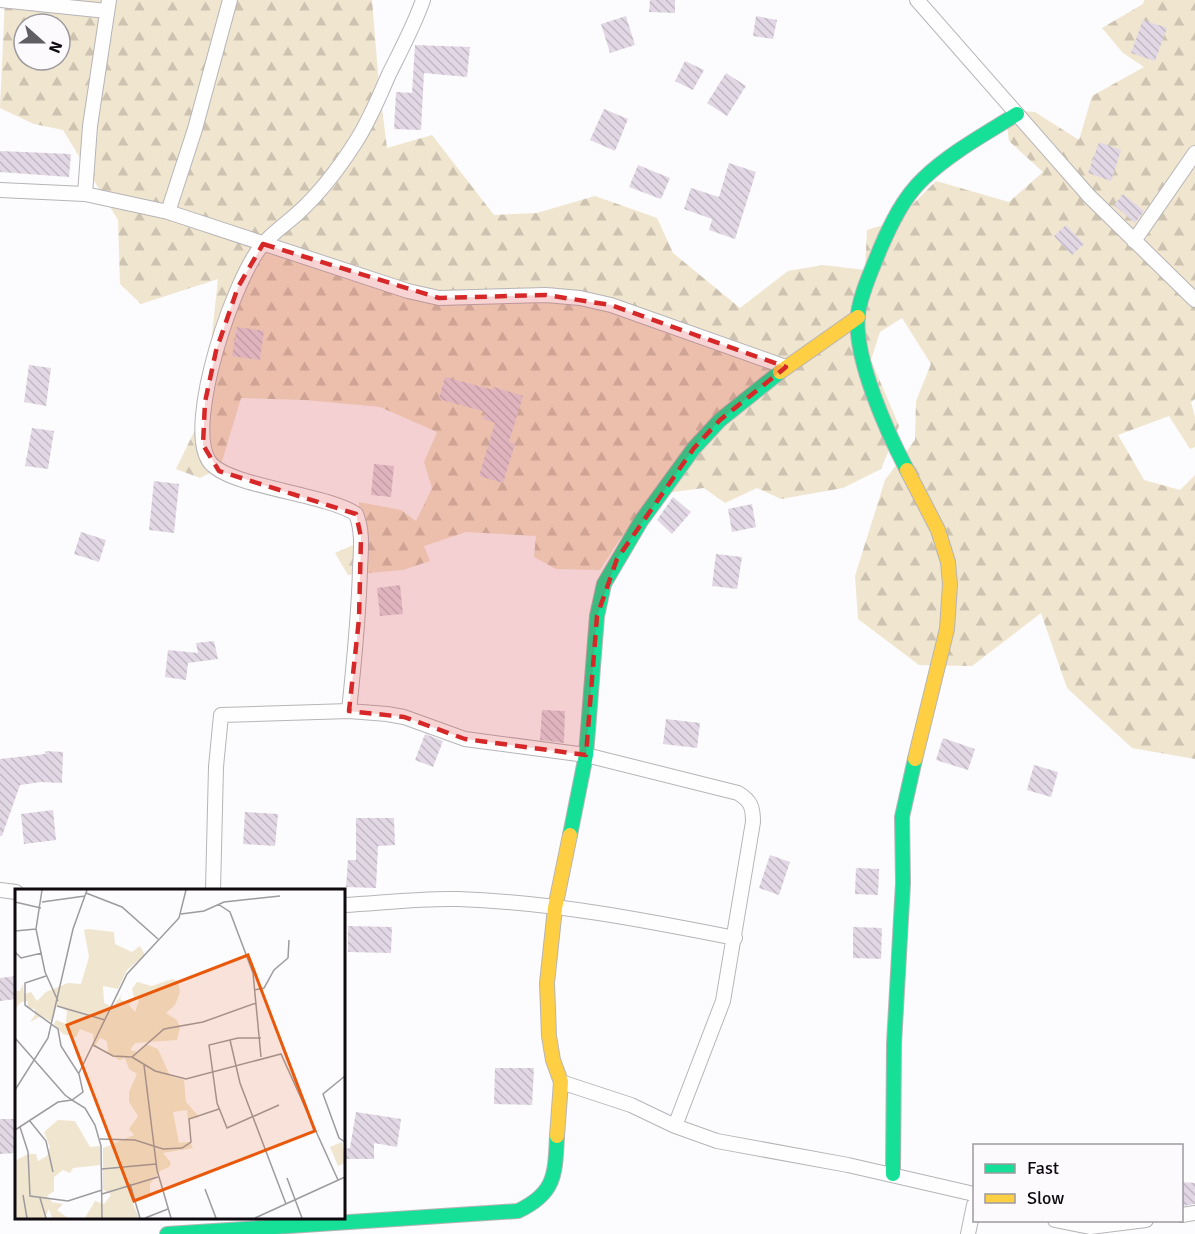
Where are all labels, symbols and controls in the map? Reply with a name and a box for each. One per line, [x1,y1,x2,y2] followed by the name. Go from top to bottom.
[12,12,72,72] north arrow
[44,38,66,56] text: N
[15,889,345,1219] inset map
[973,1144,1183,1222] legend
[1027,1157,1059,1179] text: Fast
[1027,1187,1064,1209] text: Slow

